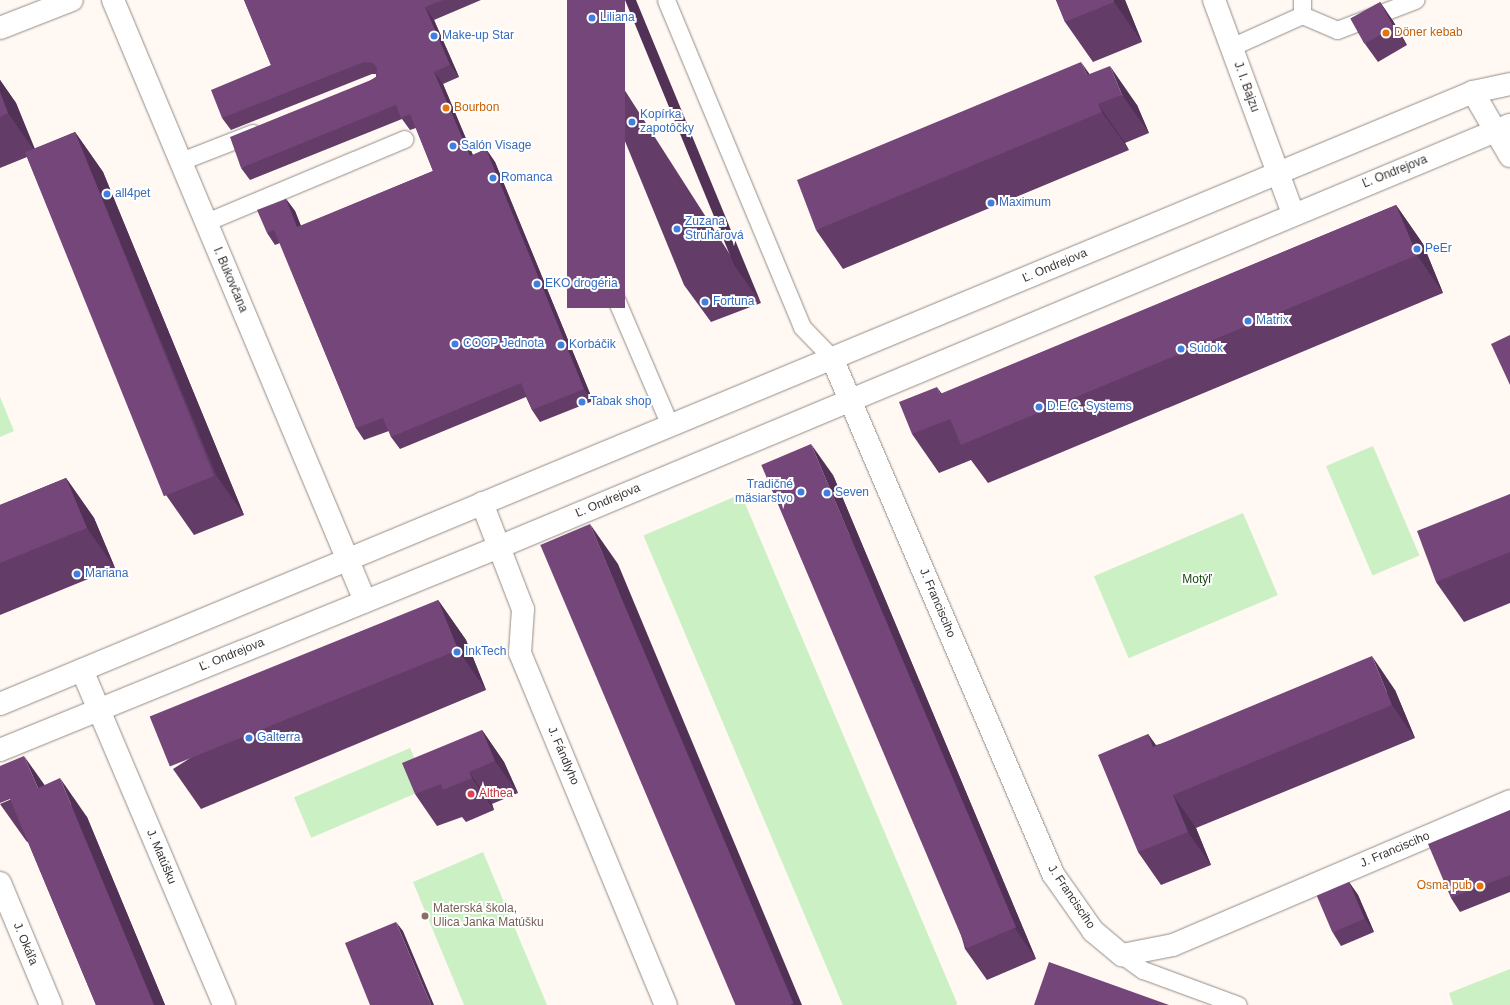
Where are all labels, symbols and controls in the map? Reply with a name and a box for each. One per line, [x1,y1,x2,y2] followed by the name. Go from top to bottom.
[600,11,635,25] place label: Liliana
[587,13,597,23] marker: Liliana
[1394,26,1463,40] place label: Döner kebab
[1381,28,1391,38] marker: Döner kebab
[442,29,514,43] place label: Make-up Star
[429,31,439,41] marker: Make-up Star
[1230,60,1262,114] street label: J. I. Bajzu
[454,101,499,115] place label: Bourbon
[441,103,451,113] marker: Bourbon
[640,108,694,136] place label: Kopírka zapotôčky
[627,117,637,127] marker: Kopírka zapotôčky
[461,139,532,153] place label: Salón Visage
[448,141,458,151] marker: Salón Visage
[1360,152,1430,192] street label: Ľ. Ondrejova
[501,171,552,185] place label: Romanca
[488,173,498,183] marker: Romanca
[115,187,150,201] place label: all4pet
[102,189,112,199] marker: all4pet
[999,196,1051,210] place label: Maximum
[986,198,996,208] marker: Maximum
[685,215,744,243] place label: Zuzana Struhárová
[672,224,682,234] marker: Zuzana Struhárová
[1425,242,1452,256] place label: PeEr
[1412,244,1422,254] marker: PeEr
[210,245,250,315] street label: I. Bukovčana
[1021,246,1089,286] street label: Ľ. Ondrejova
[545,277,618,291] place label: EKO drogéria
[532,279,542,289] marker: EKO drogéria
[713,295,754,309] place label: Fortuna
[700,297,710,307] marker: Fortuna
[1256,314,1289,328] place label: Matrix
[1243,316,1253,326] marker: Matrix
[463,337,544,351] place label: COOP Jednota
[569,338,616,352] place label: Korbáčik
[450,339,460,349] marker: COOP Jednota
[556,340,566,350] marker: Korbáčik
[1189,342,1223,356] place label: Súdok
[1176,344,1186,354] marker: Súdok
[590,395,651,409] place label: Tabak shop
[577,397,587,407] marker: Tabak shop
[1047,400,1132,414] place label: D.E.C. Systems
[1034,402,1044,412] marker: D.E.C. Systems
[735,478,793,506] place label: Tradičné mäsiarstvo
[574,481,642,521] street label: Ľ. Ondrejova
[835,486,869,500] place label: Seven
[796,487,806,497] marker: Tradičné mäsiarstvo
[822,488,832,498] marker: Seven
[916,566,958,640] street label: J. Francisciho
[85,567,128,581] place label: Mariana
[72,569,82,579] marker: Mariana
[1182,573,1212,587] park label: Motýľ
[197,635,267,675] street label: Ľ. Ondrejova
[465,645,506,659] place label: InkTech
[452,647,462,657] marker: InkTech
[544,725,582,787] street label: J. Fándlyho
[257,731,300,745] place label: Galterra
[244,733,254,743] marker: Galterra
[479,787,513,801] place label: Althea
[466,789,476,799] marker: Althea
[143,827,179,887] street label: J. Matúšku
[1358,829,1432,871] street label: J. Francisciho
[1044,862,1098,932] street label: J. Francisciho
[1417,879,1472,893] place label: Osma pub
[1475,881,1485,891] marker: Osma pub
[433,902,544,930] place label: Materská škola, Ulica Janka Matúšku
[420,911,430,921] marker: Materská škola, Ulica Janka Matúšku
[10,921,40,967] street label: J. Okáľa

